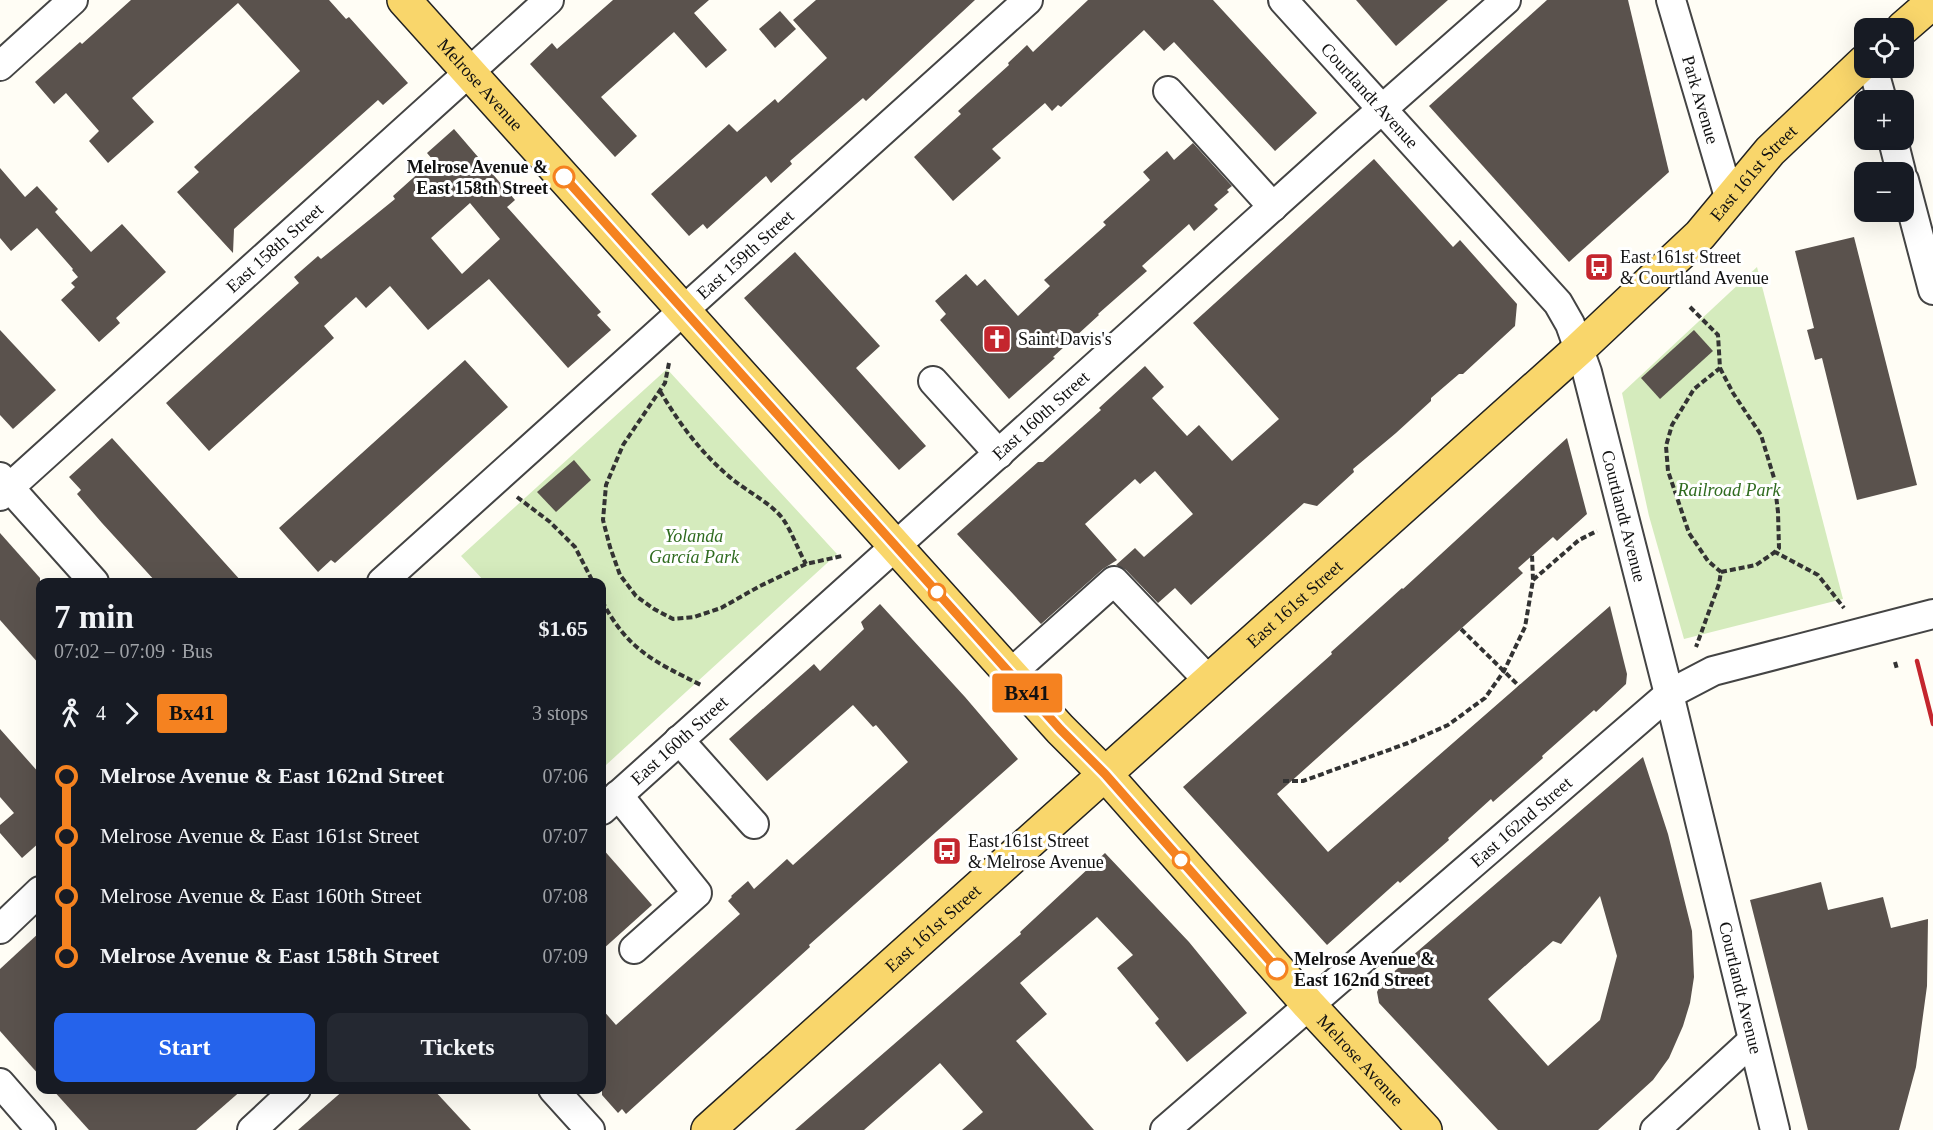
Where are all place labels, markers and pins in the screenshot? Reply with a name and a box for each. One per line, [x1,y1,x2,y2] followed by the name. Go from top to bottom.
[407,157,548,198] place label: Melrose Avenue & East 158th Street
[553,166,575,188] marker: Melrose Avenue & East 158th Street
[1620,247,1769,288] place label: East 161st Street & Courtland Avenue
[1583,251,1615,283] bus stop icon: East 161st Street & Courtland Avenue
[981,323,1013,355] church icon: Saint Davis's
[1018,329,1112,349] place label: Saint Davis's
[928,583,946,601] unlabelled marker
[968,831,1104,872] place label: East 161st Street & Melrose Avenue
[931,835,963,867] bus stop icon: East 161st Street & Melrose Avenue
[1172,851,1190,869] unlabelled marker
[1294,949,1435,990] place label: Melrose Avenue & East 162nd Street
[1266,958,1288,980] marker: Melrose Avenue & East 162nd Street

